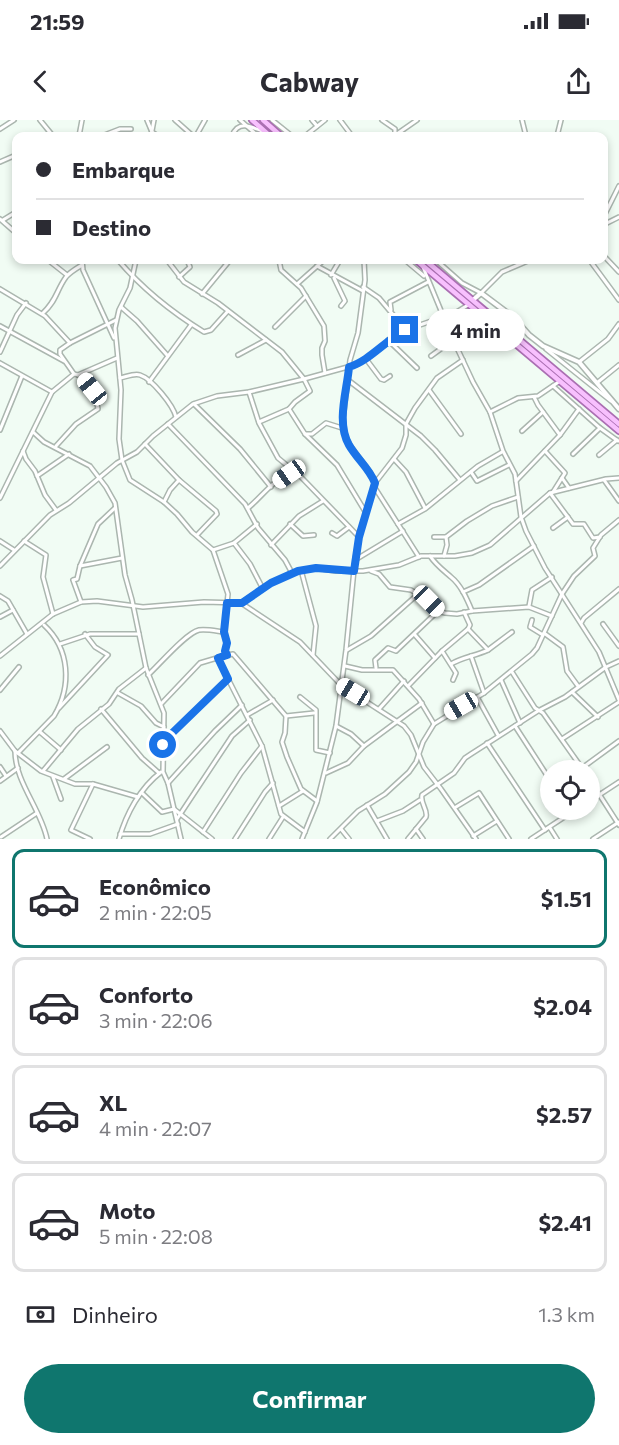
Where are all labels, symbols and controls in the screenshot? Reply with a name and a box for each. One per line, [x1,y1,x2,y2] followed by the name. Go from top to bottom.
[30,8,85,35] text: 21:59
[24,65,57,98] icon: back
[260,65,359,98] text: Cabway
[562,65,595,98] icon: share
[72,156,175,183] text: Embarque
[72,214,151,241] text: Destino
[426,309,525,351] callout: 4 min
[391,316,418,343] route end
[450,318,501,342] text: 4 min
[74,369,110,409] car
[269,456,309,492] car
[410,582,448,620] car
[333,675,373,709] car
[441,689,481,723] car
[149,731,176,758] route start
[540,760,600,820] map controls
[540,760,600,820] button: locate
[27,872,81,926] icon: car
[99,873,211,900] text: Econômico
[541,885,592,912] text: $1.51
[99,900,212,924] text: 2 min · 22:05
[27,980,81,1034] icon: car
[99,981,193,1008] text: Conforto
[533,993,592,1020] text: $2.04
[99,1008,213,1032] text: 3 min · 22:06
[27,1088,81,1142] icon: car
[99,1089,127,1116] text: XL
[536,1101,592,1128] text: $2.57
[99,1116,212,1140] text: 4 min · 22:07
[27,1196,81,1250] icon: car
[99,1197,155,1224] text: Moto
[538,1209,592,1236] text: $2.41
[99,1224,213,1248] text: 5 min · 22:08
[24,1298,57,1331] icon: cash
[72,1301,158,1328] text: Dinheiro
[538,1302,595,1326] text: 1.3 km
[24,1364,595,1433] button: Confirmar

